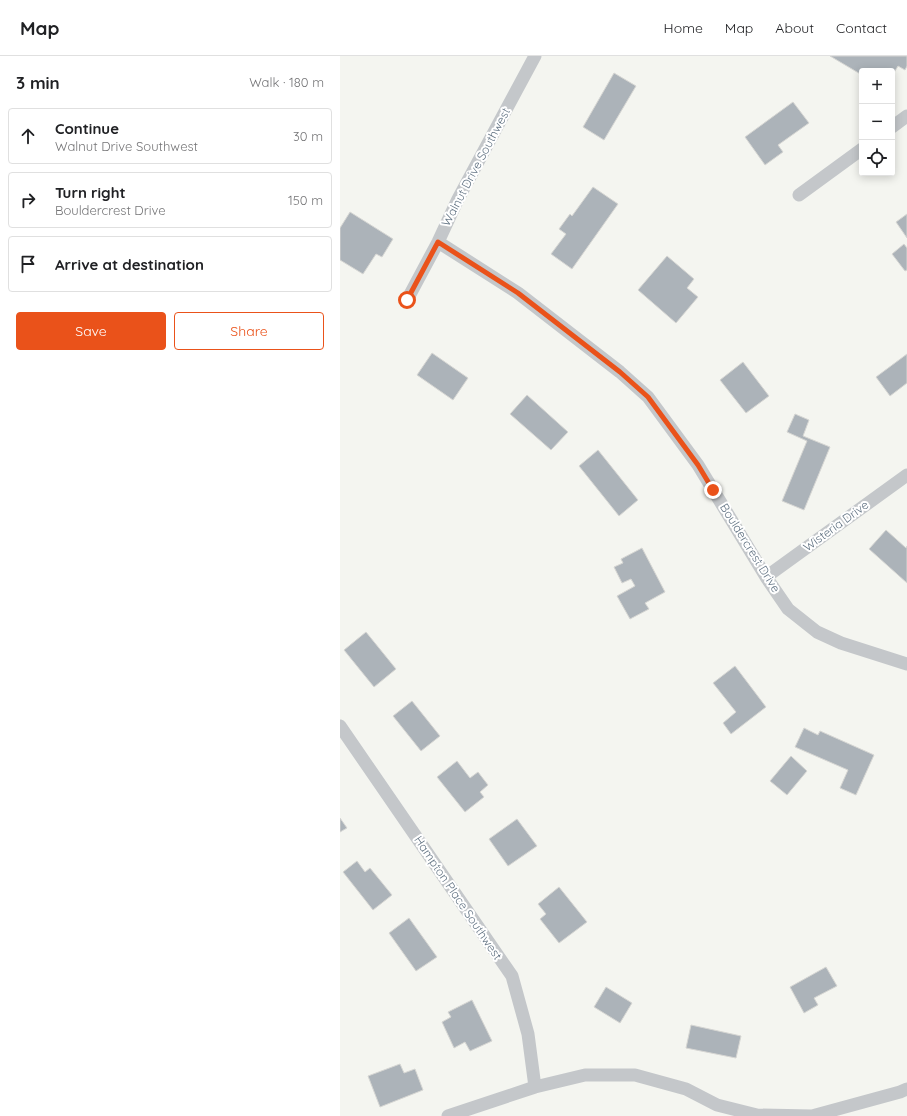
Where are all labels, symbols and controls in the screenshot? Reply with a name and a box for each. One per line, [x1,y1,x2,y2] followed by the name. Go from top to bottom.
[20,16,59,40] text: Map
[664,19,703,37] text: Home
[725,19,753,37] text: Map
[775,19,814,37] text: About
[836,19,887,37] text: Contact
[859,68,895,176] map controls
[859,68,895,104] button: +
[16,72,60,93] text: 3 min
[249,74,324,90] text: Walk · 180 m
[859,104,895,140] button: −
[438,105,513,229] street label: Walnut Drive Southwest
[55,119,119,138] text: Continue
[17,125,39,147] icon: ahead
[293,128,323,144] text: 30 m
[55,138,198,154] text: Walnut Drive Southwest
[859,140,895,176] button: locate
[55,183,126,202] text: Turn right
[17,189,39,211] icon: right
[288,192,323,208] text: 150 m
[55,202,166,218] text: Bouldercrest Drive
[17,253,39,275] icon: arrive
[55,255,204,274] text: Arrive at destination
[398,291,416,309] route start
[16,312,166,350] button: Save
[174,312,324,350] button: Share
[704,481,722,499] route end
[800,497,872,554] street label: Wisteria Drive
[717,500,784,595] street label: Bouldercrest Drive
[411,833,506,963] street label: Hampton Place Southwest

